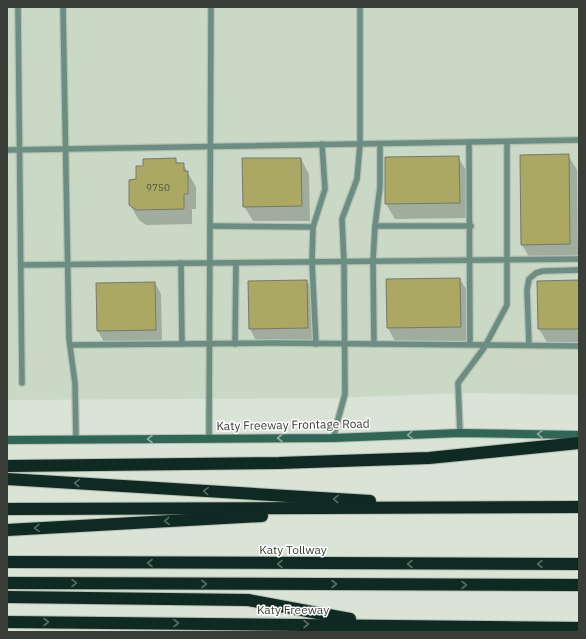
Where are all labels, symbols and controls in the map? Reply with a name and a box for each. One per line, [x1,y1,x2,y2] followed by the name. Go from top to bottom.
[146,181,170,194] house number: 9750
[216,416,370,433] street label: Katy Freeway Frontage Road
[407,430,413,439] one-way arrow
[537,430,543,438] one-way arrow
[277,434,283,442] one-way arrow
[147,435,153,443] one-way arrow
[73,479,80,488] one-way arrow
[203,487,209,495] one-way arrow
[333,494,339,503] one-way arrow
[164,517,170,525] one-way arrow
[34,524,40,532] one-way arrow
[259,542,327,557] street label: Katy Tollway
[147,559,153,567] one-way arrow
[277,560,283,568] one-way arrow
[407,560,413,568] one-way arrow
[537,560,543,568] one-way arrow
[71,579,77,587] one-way arrow
[201,580,207,588] one-way arrow
[331,580,337,588] one-way arrow
[461,581,467,589] one-way arrow
[257,602,329,617] street label: Katy Freeway
[43,618,49,626] one-way arrow
[173,619,179,627] one-way arrow
[303,620,309,628] one-way arrow

